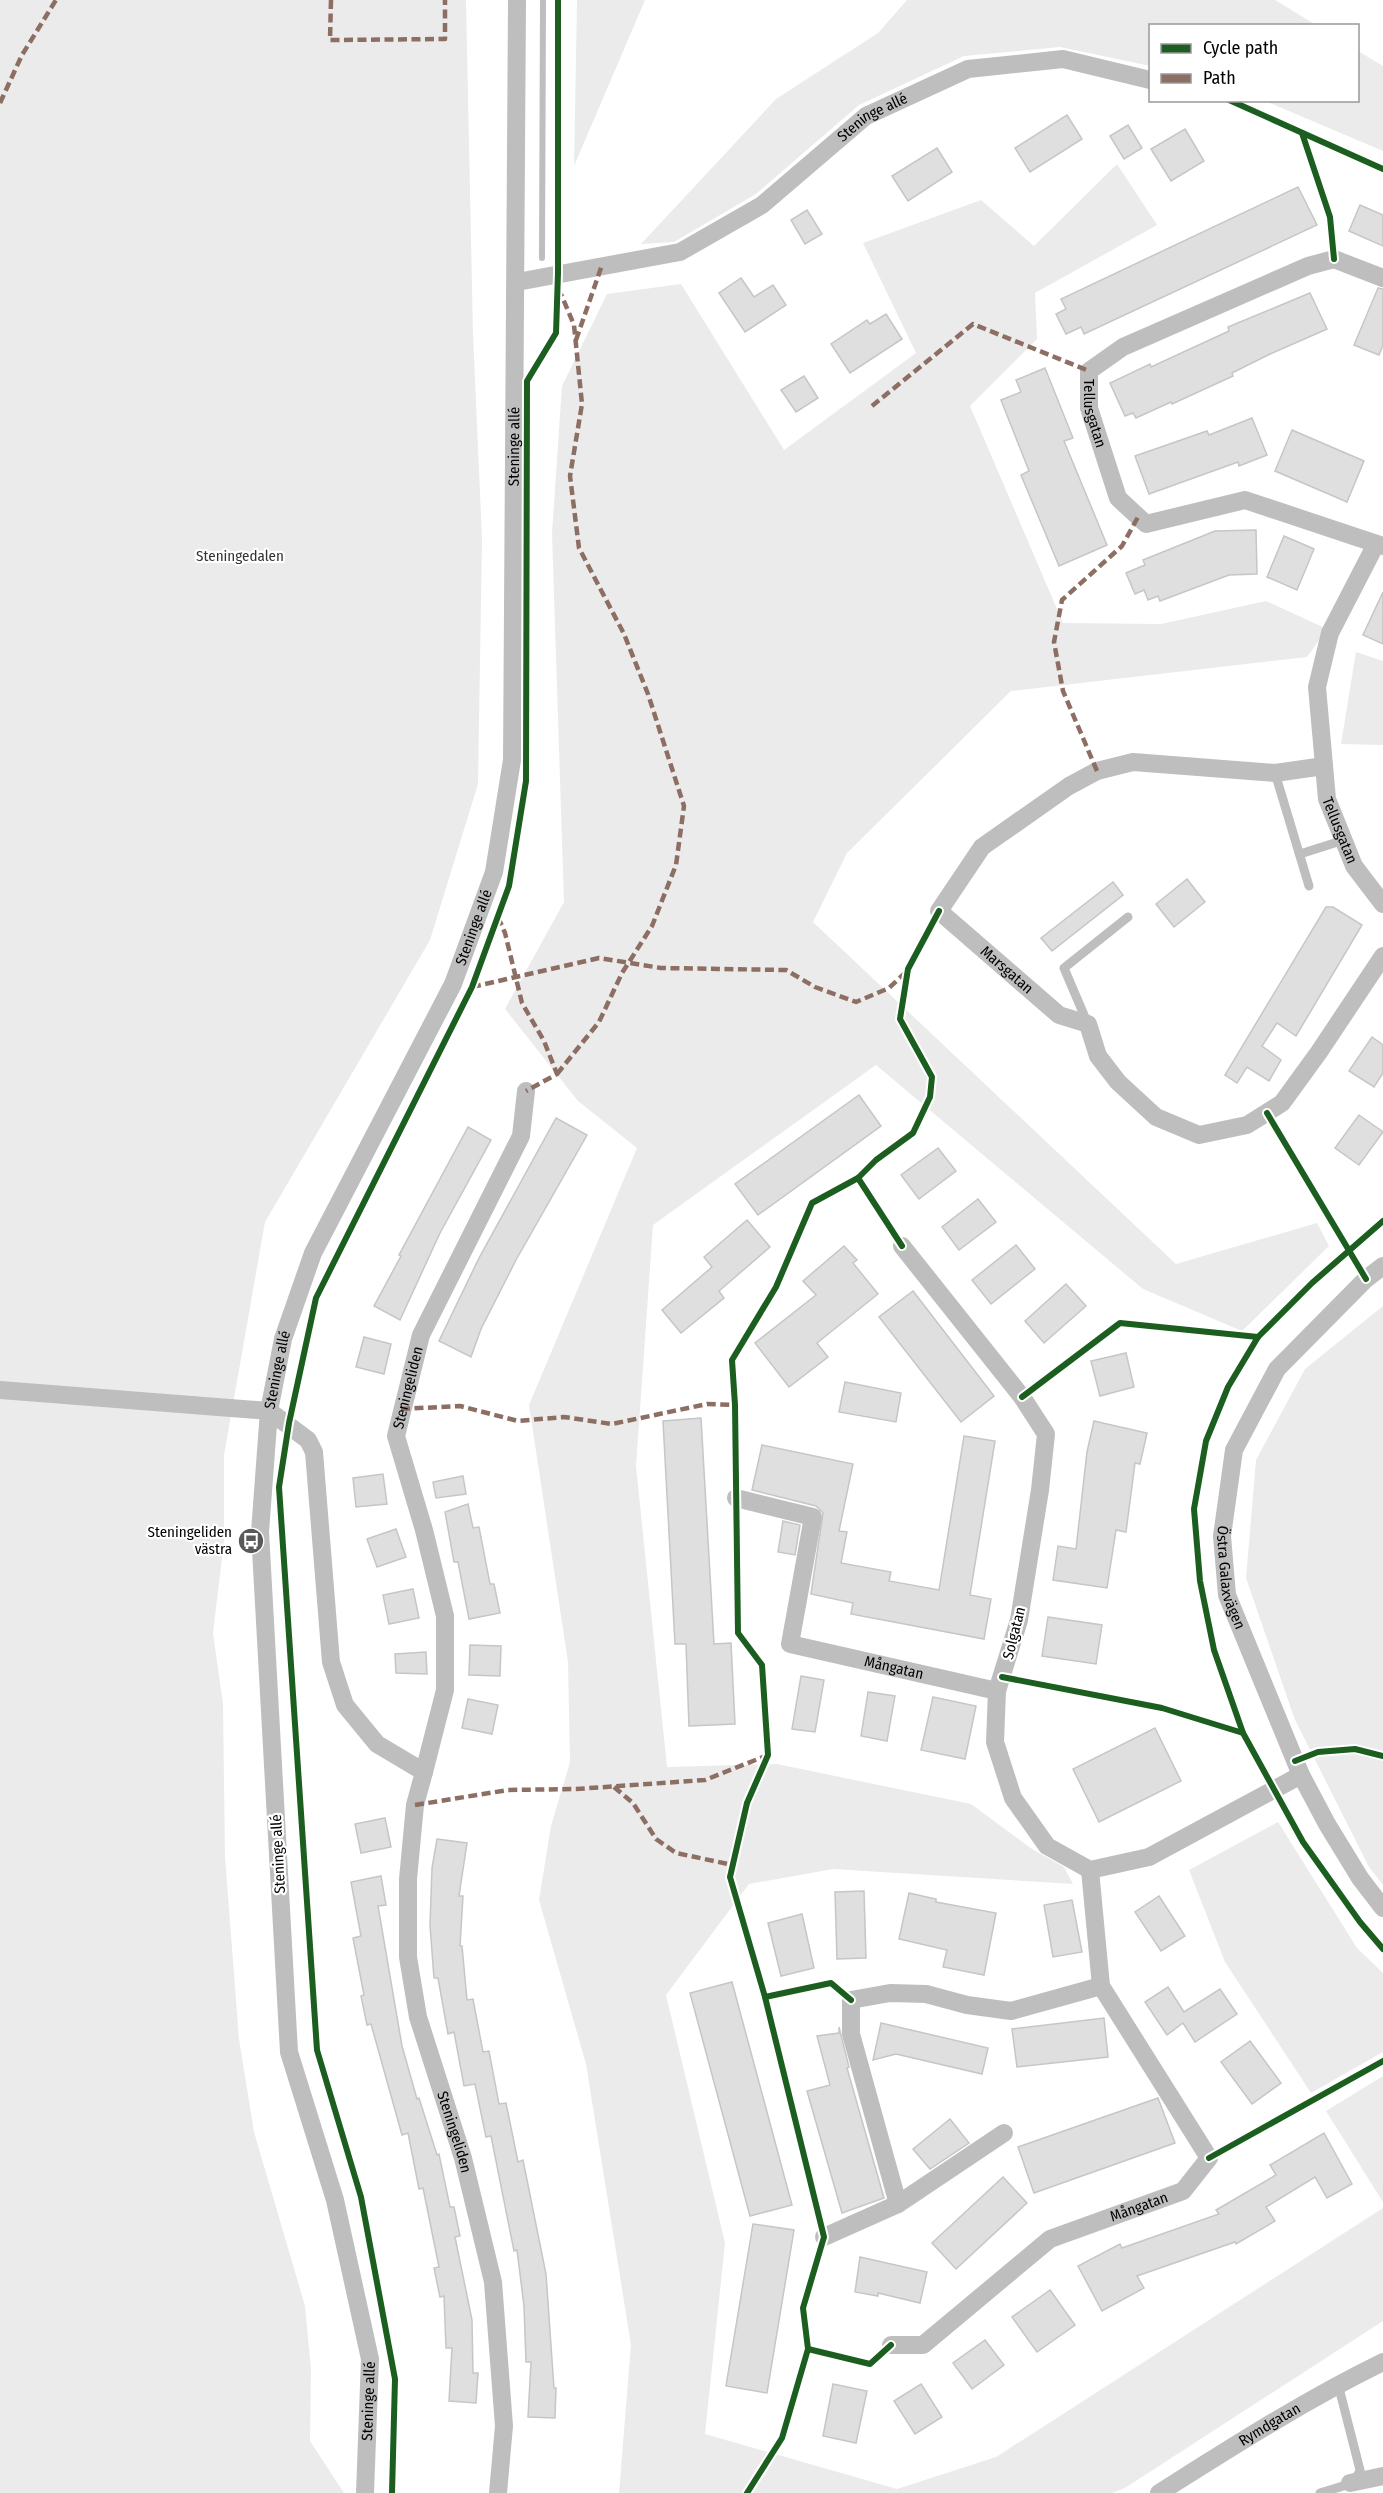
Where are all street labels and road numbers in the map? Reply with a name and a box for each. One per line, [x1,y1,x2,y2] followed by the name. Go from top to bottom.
[834,89,910,145] street label: Steninge allé
[1080,379,1110,450] street label: Tellusgatan
[505,407,523,486] street label: Steninge allé
[1318,795,1361,866] street label: Tellusgatan
[452,887,496,968] street label: Steninge allé
[977,942,1037,997] street label: Marsgatan
[261,1328,294,1410] street label: Steninge allé
[389,1344,427,1431] street label: Steningeliden
[1213,1524,1249,1632] street label: Östra Galaxvägen
[999,1605,1029,1661] street label: Solgatan
[863,1652,925,1683] street label: Mångatan
[267,1814,289,1894] street label: Steninge allé
[433,2089,475,2175] street label: Steningeliden
[1108,2188,1170,2226] street label: Mångatan
[358,2361,379,2441] street label: Steninge allé
[1235,2399,1303,2450] street label: Rymdgatan

